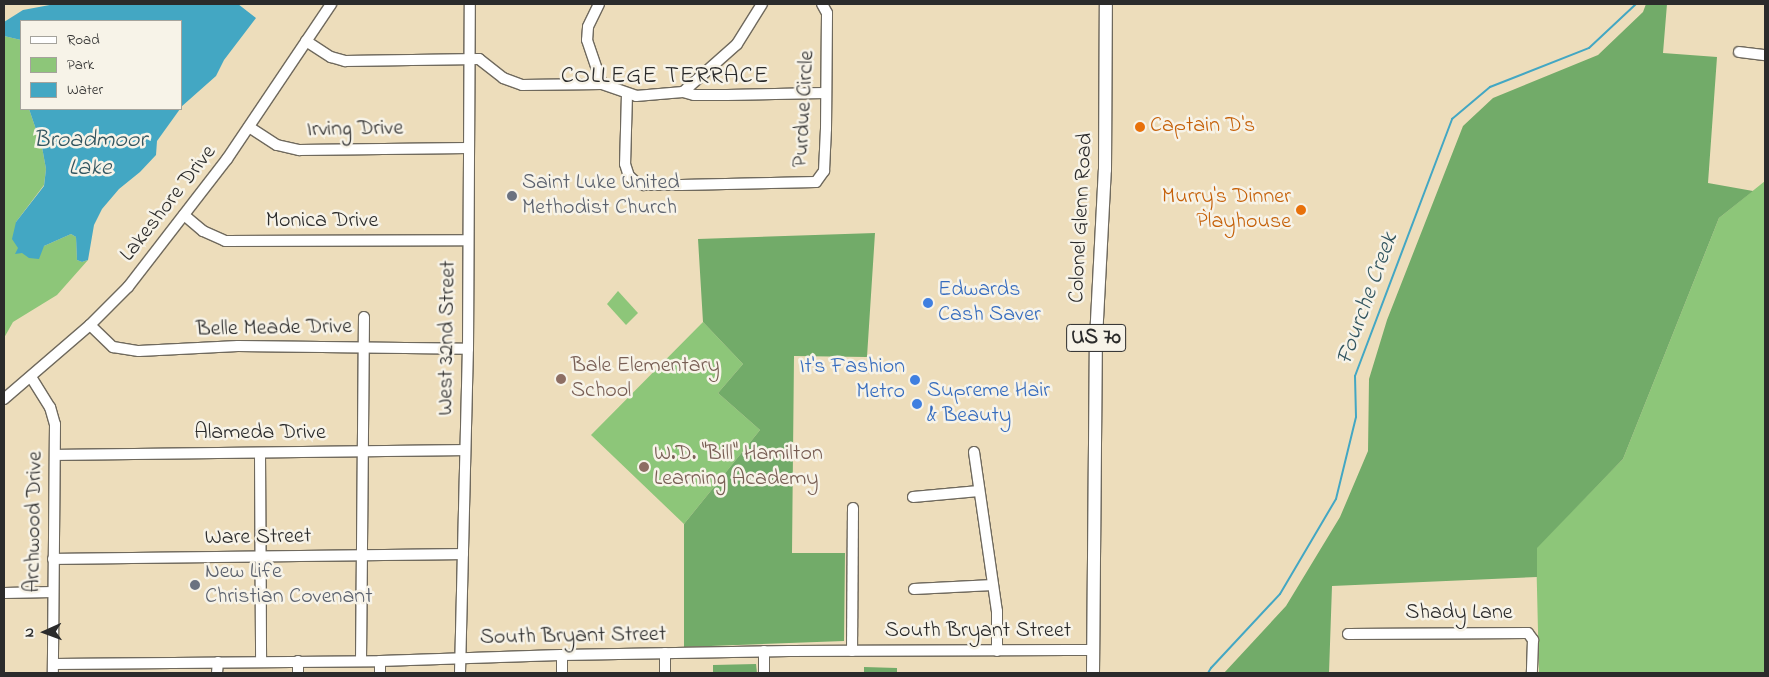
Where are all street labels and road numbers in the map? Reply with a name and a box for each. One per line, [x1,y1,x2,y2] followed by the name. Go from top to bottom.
[789,50,821,168] street label: Purdue Circle
[306,116,404,144] street label: Irving Drive
[1064,132,1100,304] street label: Colonel Glenn Road
[115,140,223,268] street label: Lakeshore Drive
[266,209,378,235] street label: Monica Drive
[433,260,463,416] street label: West 32nd Street
[196,314,352,344] street label: Belle Meade Drive
[1066,319,1126,356] road number: US 70
[194,421,326,447] street label: Alameda Drive
[21,451,49,593] street label: Archwood Drive
[205,524,311,552] street label: Ware Street
[1405,601,1513,627] street label: Shady Lane
[885,619,1071,645] street label: South Bryant Street
[480,622,666,652] street label: South Bryant Street

